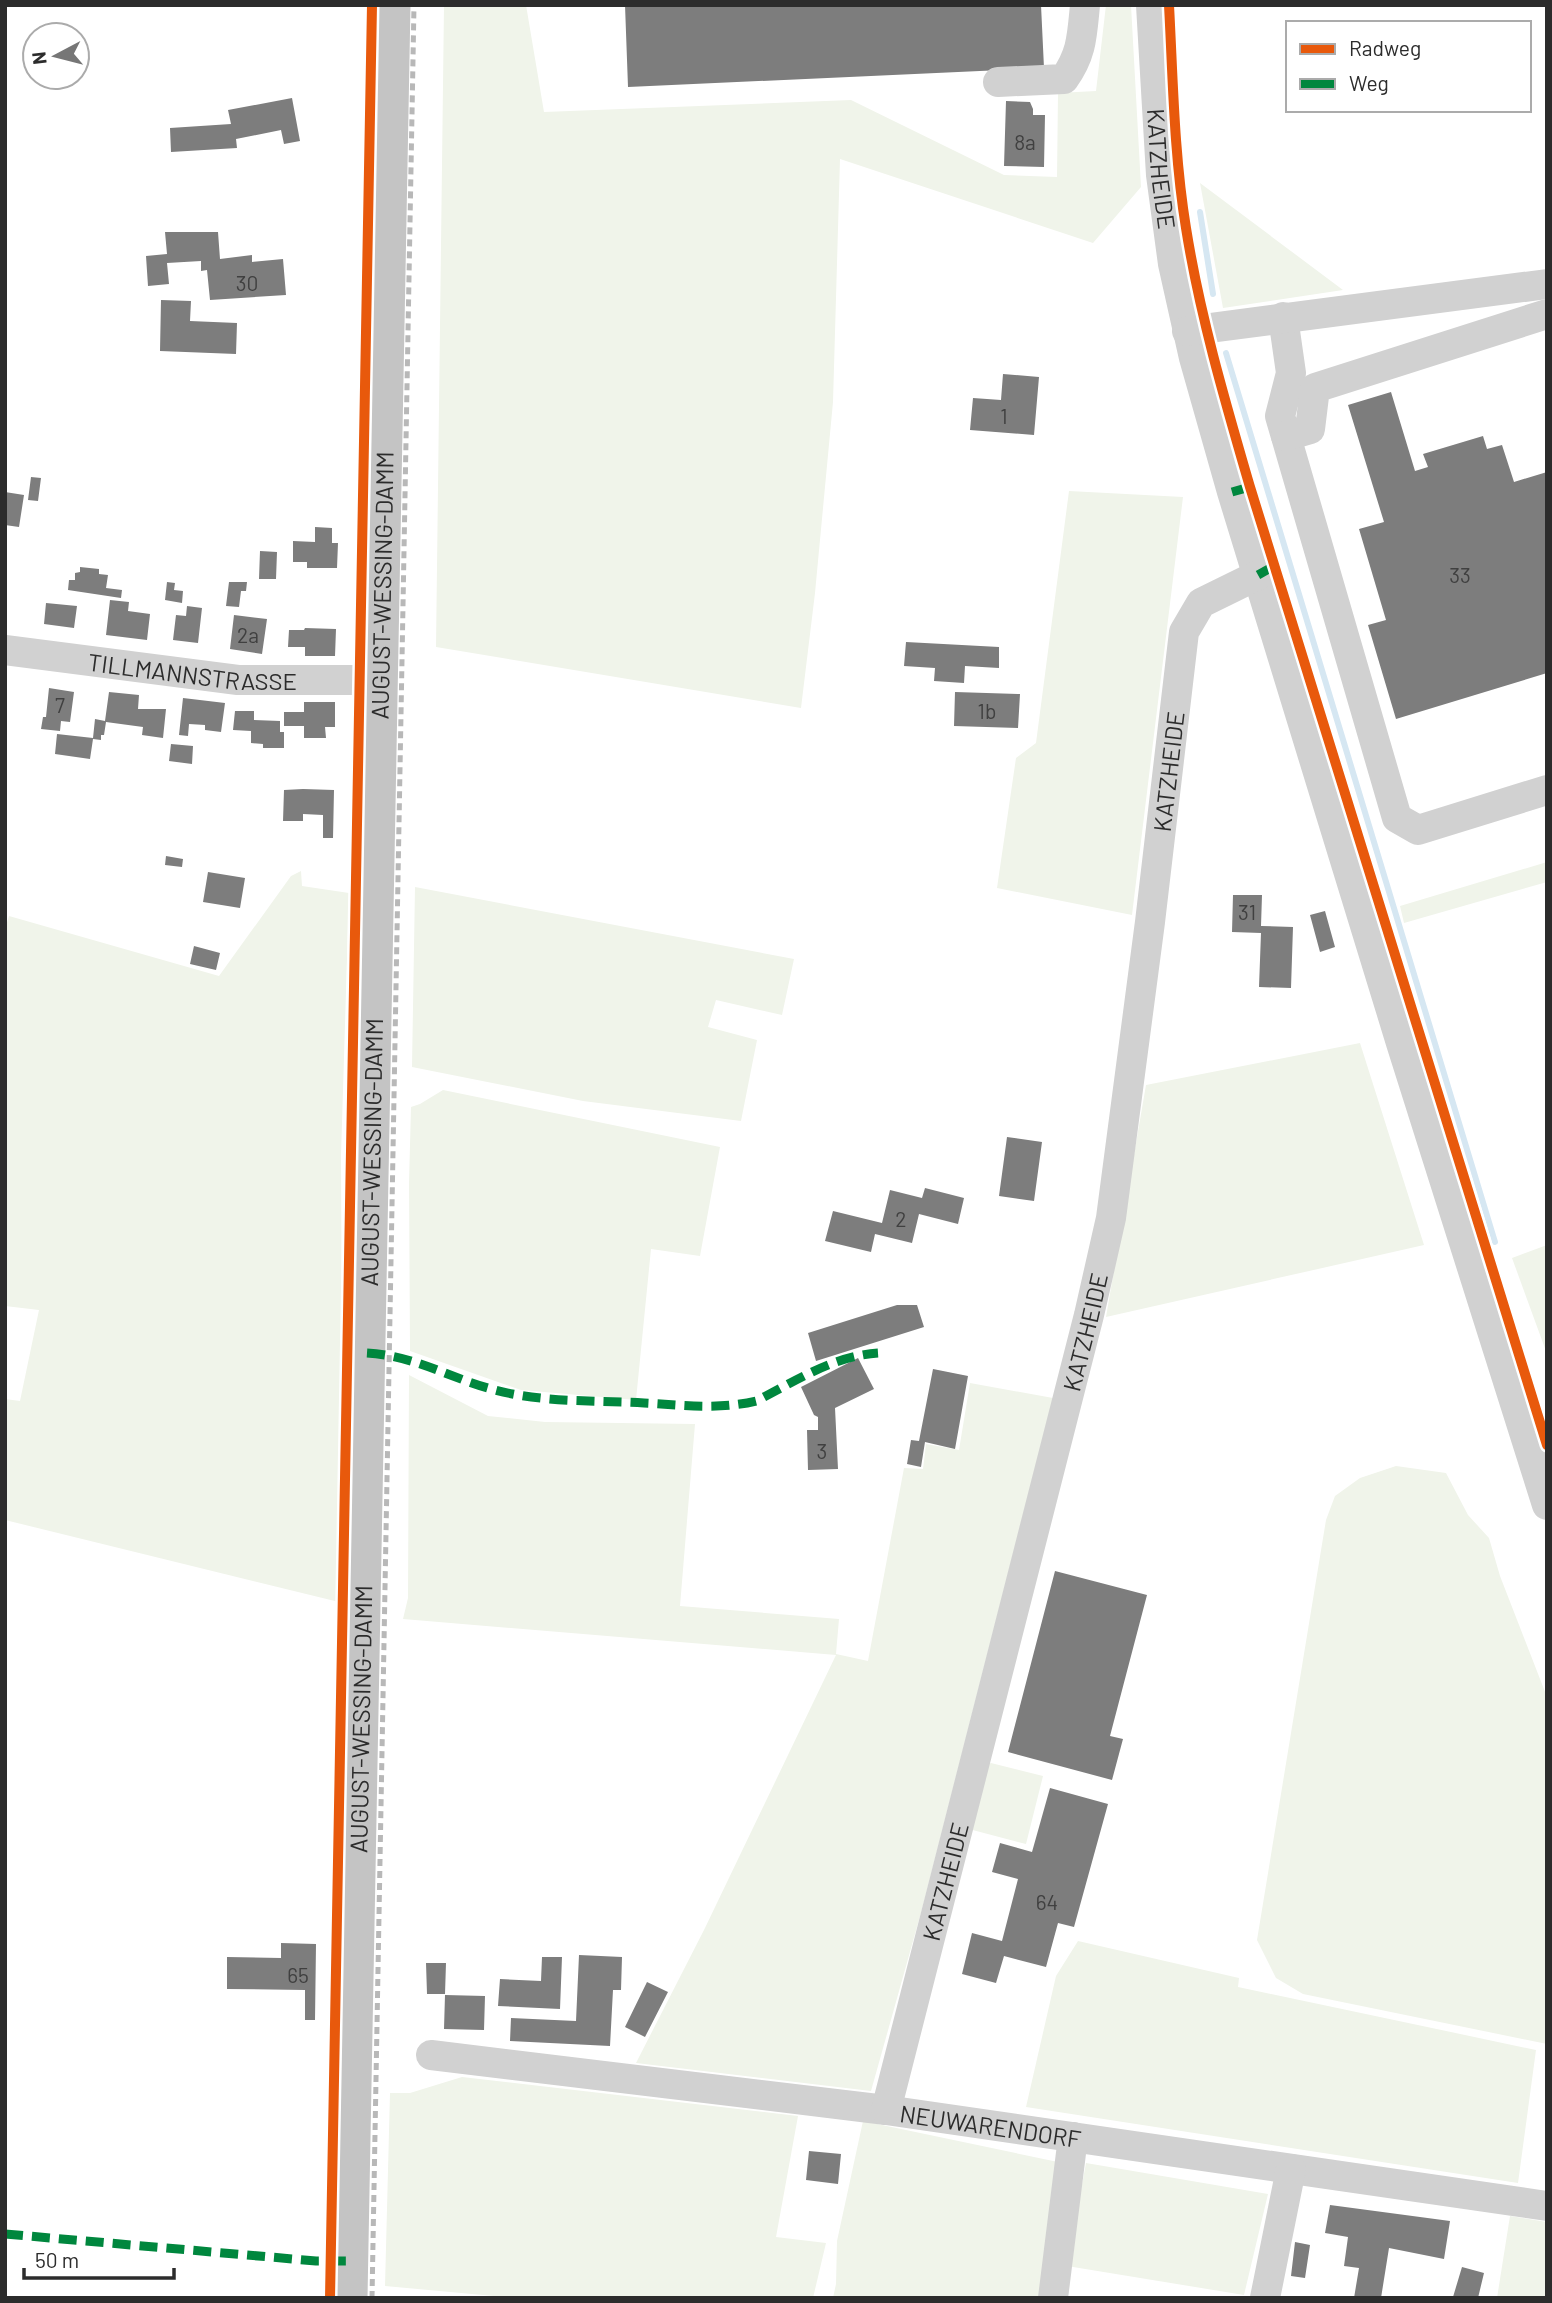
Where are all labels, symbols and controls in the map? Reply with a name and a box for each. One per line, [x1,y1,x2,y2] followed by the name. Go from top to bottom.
[21,21,91,91] north arrow
[1286,21,1531,112] legend
[1349,35,1421,60] text: Radweg
[26,50,51,66] text: N
[1349,70,1389,95] text: Weg
[1143,107,1183,231] street label: KATZHEIDE
[1014,129,1036,154] house number: 8a
[236,270,258,295] house number: 30
[1000,403,1008,428] house number: 1
[364,451,398,720] street label: AUGUST-WESSING-DAMM
[1449,562,1471,587] house number: 33
[237,622,259,647] house number: 2a
[86,646,297,695] street label: TILLMANNSTRASSE
[55,692,65,717] house number: 7
[978,698,996,723] house number: 1b
[1146,710,1189,833] street label: KATZHEIDE
[1238,899,1256,924] house number: 31
[353,1018,387,1286] street label: AUGUST-WESSING-DAMM
[895,1206,907,1231] house number: 2
[1056,1270,1113,1394] street label: KATZHEIDE
[817,1438,827,1463] house number: 3
[343,1585,377,1853] street label: AUGUST-WESSING-DAMM
[915,1819,973,1944] street label: KATZHEIDE
[1036,1889,1058,1914] house number: 64
[287,1962,309,1987] house number: 65
[898,2098,1083,2153] street label: NEUWARENDORF
[24,2236,175,2280] scale bar
[35,2247,79,2272] text: 50 m

